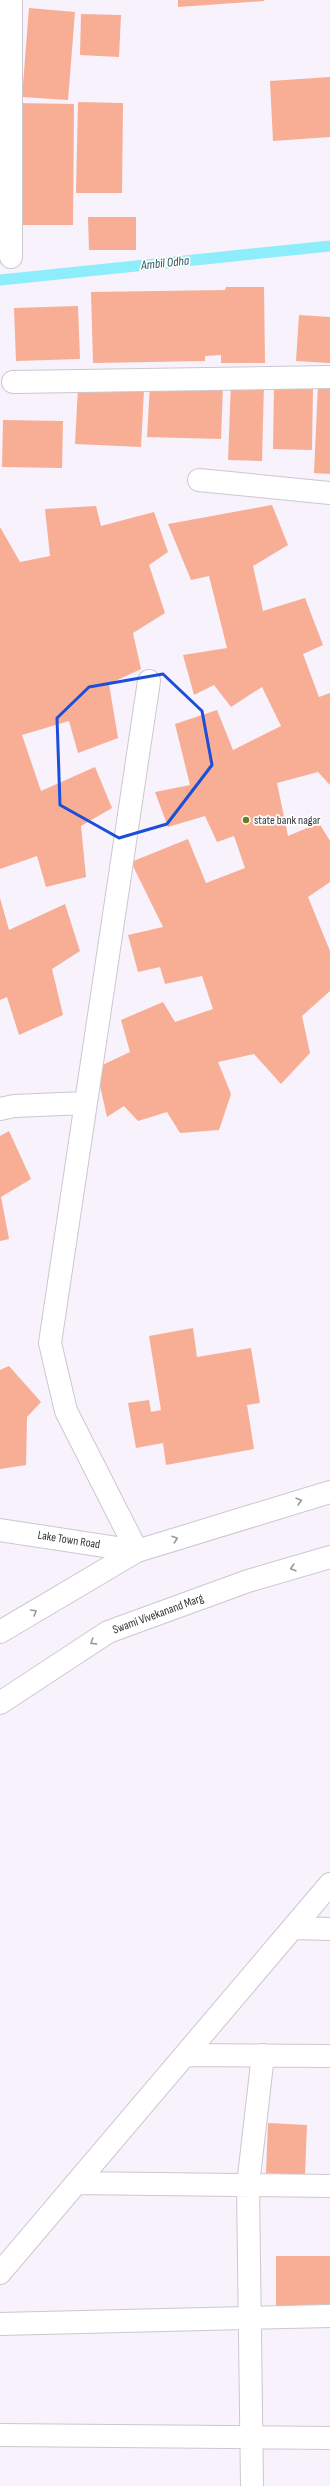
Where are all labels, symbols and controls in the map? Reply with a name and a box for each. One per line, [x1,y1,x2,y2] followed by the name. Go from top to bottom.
[139,252,191,274] water label: Ambil Odha
[254,813,321,828] place label: state bank nagar
[241,815,251,825] marker: state bank nagar
[295,1497,302,1506] one-way arrow
[37,1528,101,1552] street label: Lake Town Road
[171,1535,178,1544] one-way arrow
[289,1563,296,1572] one-way arrow
[110,1590,206,1637] street label: Swami Vivekanand Marg
[30,1609,37,1617] one-way arrow
[90,1638,97,1645] one-way arrow

